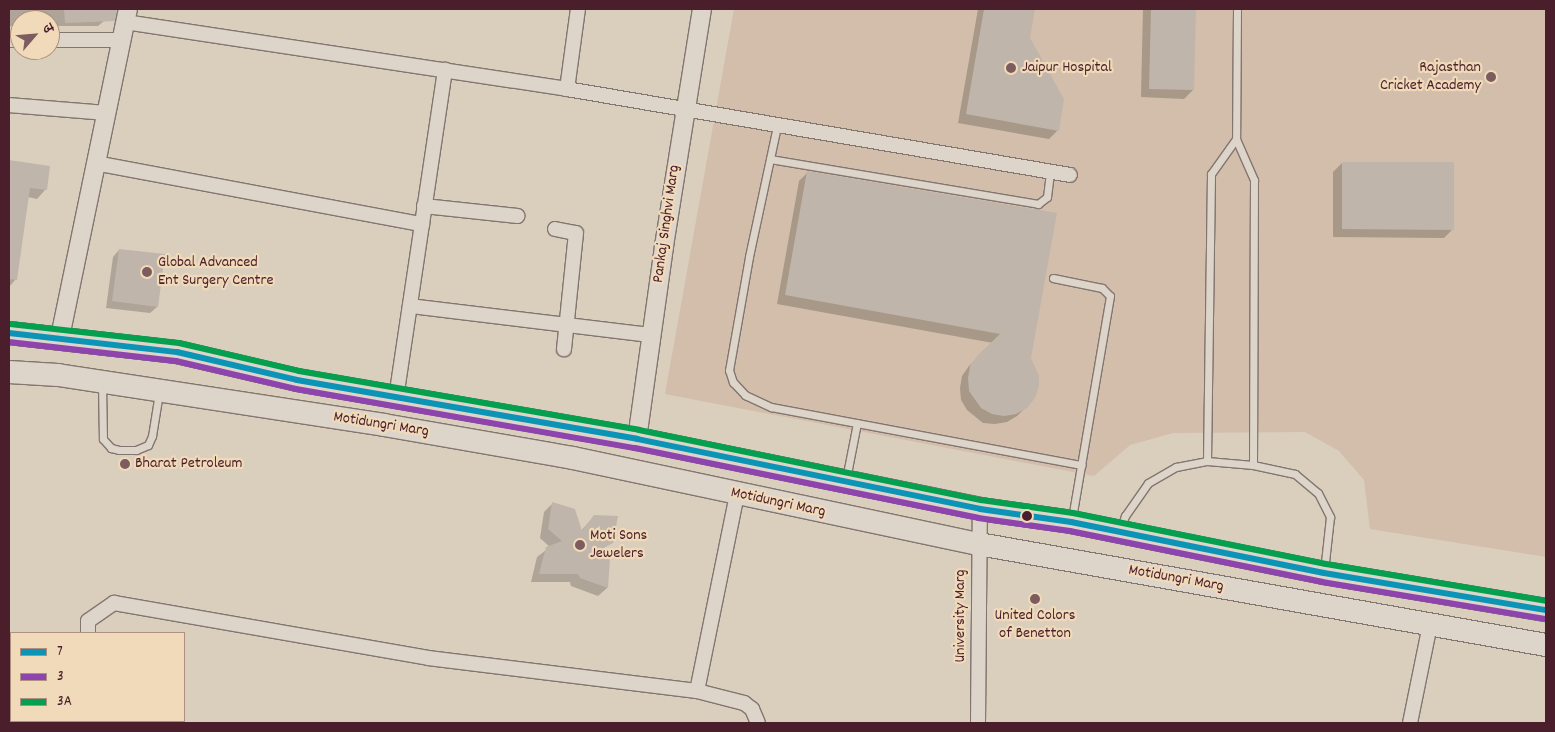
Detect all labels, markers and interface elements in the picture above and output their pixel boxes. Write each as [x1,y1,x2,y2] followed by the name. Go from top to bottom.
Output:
[10,10,60,60] north arrow
[37,21,58,37] text: उ
[1022,58,1112,78] place label: Jaipur Hospital
[1380,58,1481,96] place label: Rajasthan Cricket Academy
[1004,61,1018,75] marker: Jaipur Hospital
[1485,71,1497,83] marker: Rajasthan Cricket Academy
[649,164,685,284] street label: Pankaj Singhvi Marg
[158,253,273,291] place label: Global Advanced Ent Surgery Centre
[140,265,154,279] marker: Global Advanced Ent Surgery Centre
[332,408,430,442] street label: Motidungri Marg
[135,454,242,474] place label: Bharat Petroleum
[119,458,131,470] marker: Bharat Petroleum
[729,484,827,522] street label: Motidungri Marg
[1022,511,1032,521] unlabelled marker
[590,526,647,564] place label: Moti Sons Jewelers
[574,539,586,551] marker: Moti Sons Jewelers
[1127,561,1225,597] street label: Motidungri Marg
[951,569,971,663] street label: University Marg
[1029,593,1041,605] marker: United Colors of Benetton
[995,606,1075,644] place label: United Colors of Benetton
[10,632,185,722] legend
[57,641,63,663] text: 7
[57,666,64,688] text: 3
[57,691,72,713] text: 3A

